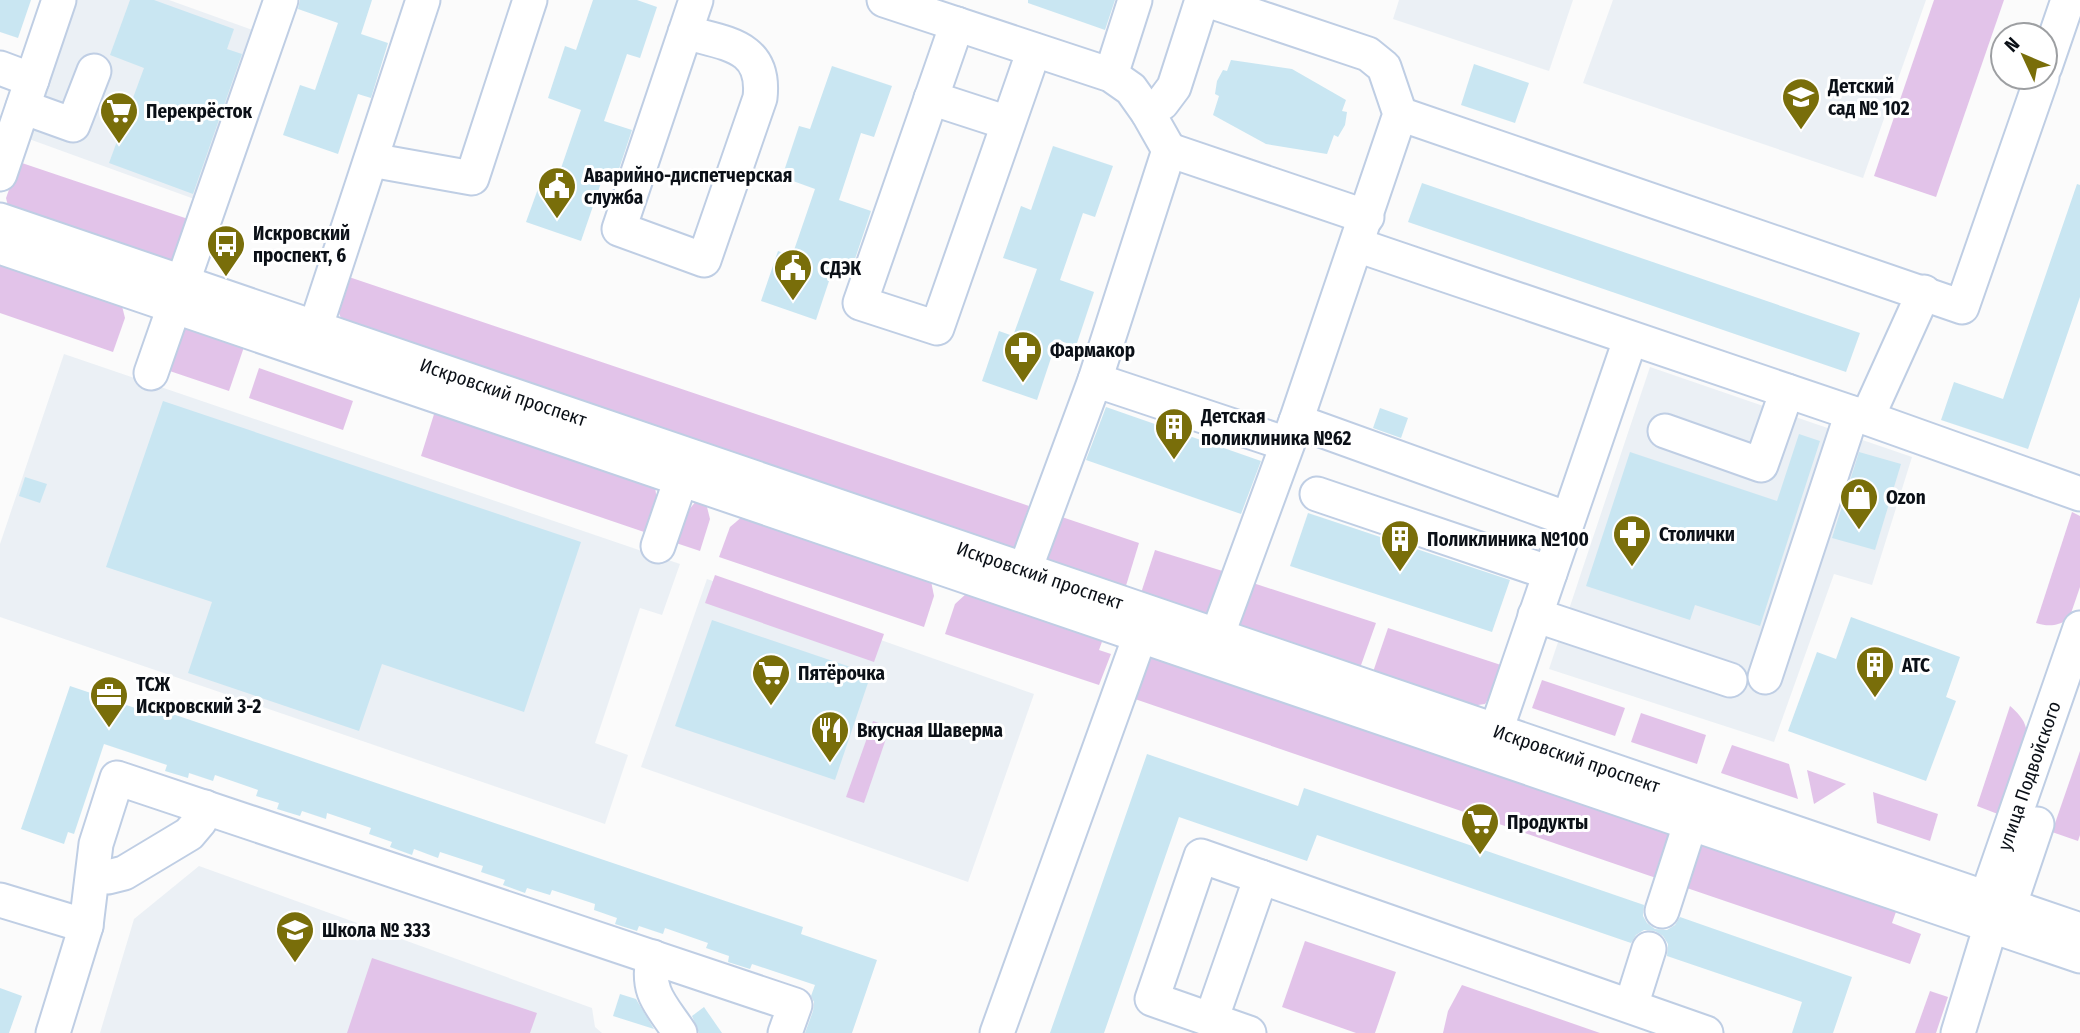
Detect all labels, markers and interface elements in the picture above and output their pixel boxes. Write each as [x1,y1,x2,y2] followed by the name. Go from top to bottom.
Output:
[1989,21,2059,91] north arrow
[2000,32,2024,57] text: N
[1827,75,1910,120] place label: Детский сад № 102
[1780,76,1822,131] school or university icon: Детский сад № 102
[98,90,140,145] supermarket icon: Перекрёсток
[146,100,253,123] place label: Перекрёсток
[583,164,792,209] place label: Аварийно-диспетчерская служба
[536,165,578,220] public building icon: Аварийно-диспетчерская служба
[253,222,350,267] place label: Искровский проспект, 6
[205,223,247,278] bus stop icon: Искровский проспект, 6
[772,247,814,302] public building icon: СДЭК
[820,257,861,280] place label: СДЭК
[1002,329,1044,384] pharmacy icon: Фармакор
[1050,339,1135,362] place label: Фармакор
[417,353,590,432] street label: Искровский проспект
[1200,405,1352,450] place label: Детская поликлиника №62
[1153,406,1195,461] building icon: Детская поликлиника №62
[1838,476,1880,531] shop icon: Ozon
[1886,486,1926,509] place label: Ozon
[1611,513,1653,568] pharmacy icon: Столички
[1379,518,1421,573] building icon: Поликлиника №100
[1659,523,1735,546] place label: Столички
[1427,528,1589,551] place label: Поликлиника №100
[954,536,1127,615] street label: Искровский проспект
[1854,644,1896,699] building icon: АТС
[750,652,792,707] supermarket icon: Пятёрочка
[1901,654,1930,677] place label: АТС
[798,662,885,685] place label: Пятёрочка
[136,673,261,718] place label: ТСЖ Искровский 3-2
[88,674,130,729] office icon: ТСЖ Искровский 3-2
[1993,698,2066,853] street label: улица Подвойского
[809,709,851,764] restaurant icon: Вкусная Шаверма
[857,719,1003,742] place label: Вкусная Шаверма
[1490,720,1663,798] street label: Искровский проспект
[1459,801,1501,856] supermarket icon: Продукты
[1507,811,1588,834] place label: Продукты
[274,909,316,964] school or university icon: Школа № 333
[322,919,430,942] place label: Школа № 333

